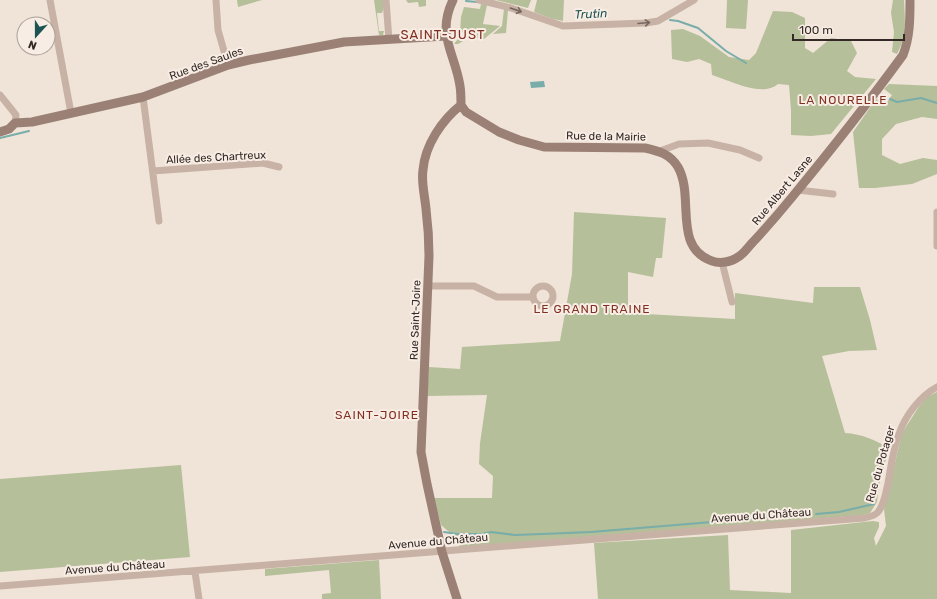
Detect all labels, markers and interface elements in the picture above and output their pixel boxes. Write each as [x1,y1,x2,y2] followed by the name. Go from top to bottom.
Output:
[510,6,522,14] one-way arrow
[574,6,608,22] water label: Trutin
[16,16,56,56] north arrow
[793,16,904,42] scale bar
[637,20,650,27] one-way arrow
[799,23,833,37] text: 100 m
[401,27,485,42] district label: SAINT-JUST
[26,37,39,52] text: N
[167,44,245,83] street label: Rue des Saules
[798,93,888,107] district label: LA NOURELLE
[566,129,646,144] street label: Rue de la Mairie
[166,148,266,167] street label: Allée des Chartreux
[749,153,815,228] street label: Rue Albert Lasne
[408,280,423,360] street label: Rue Saint-Joire
[533,302,651,316] district label: LE GRAND TRAINE
[335,408,419,422] district label: SAINT-JOIRE
[863,424,898,504] street label: Rue du Potager
[711,506,812,525] street label: Avenue du Château
[388,531,489,552] street label: Avenue du Château
[65,558,166,577] street label: Avenue du Château

